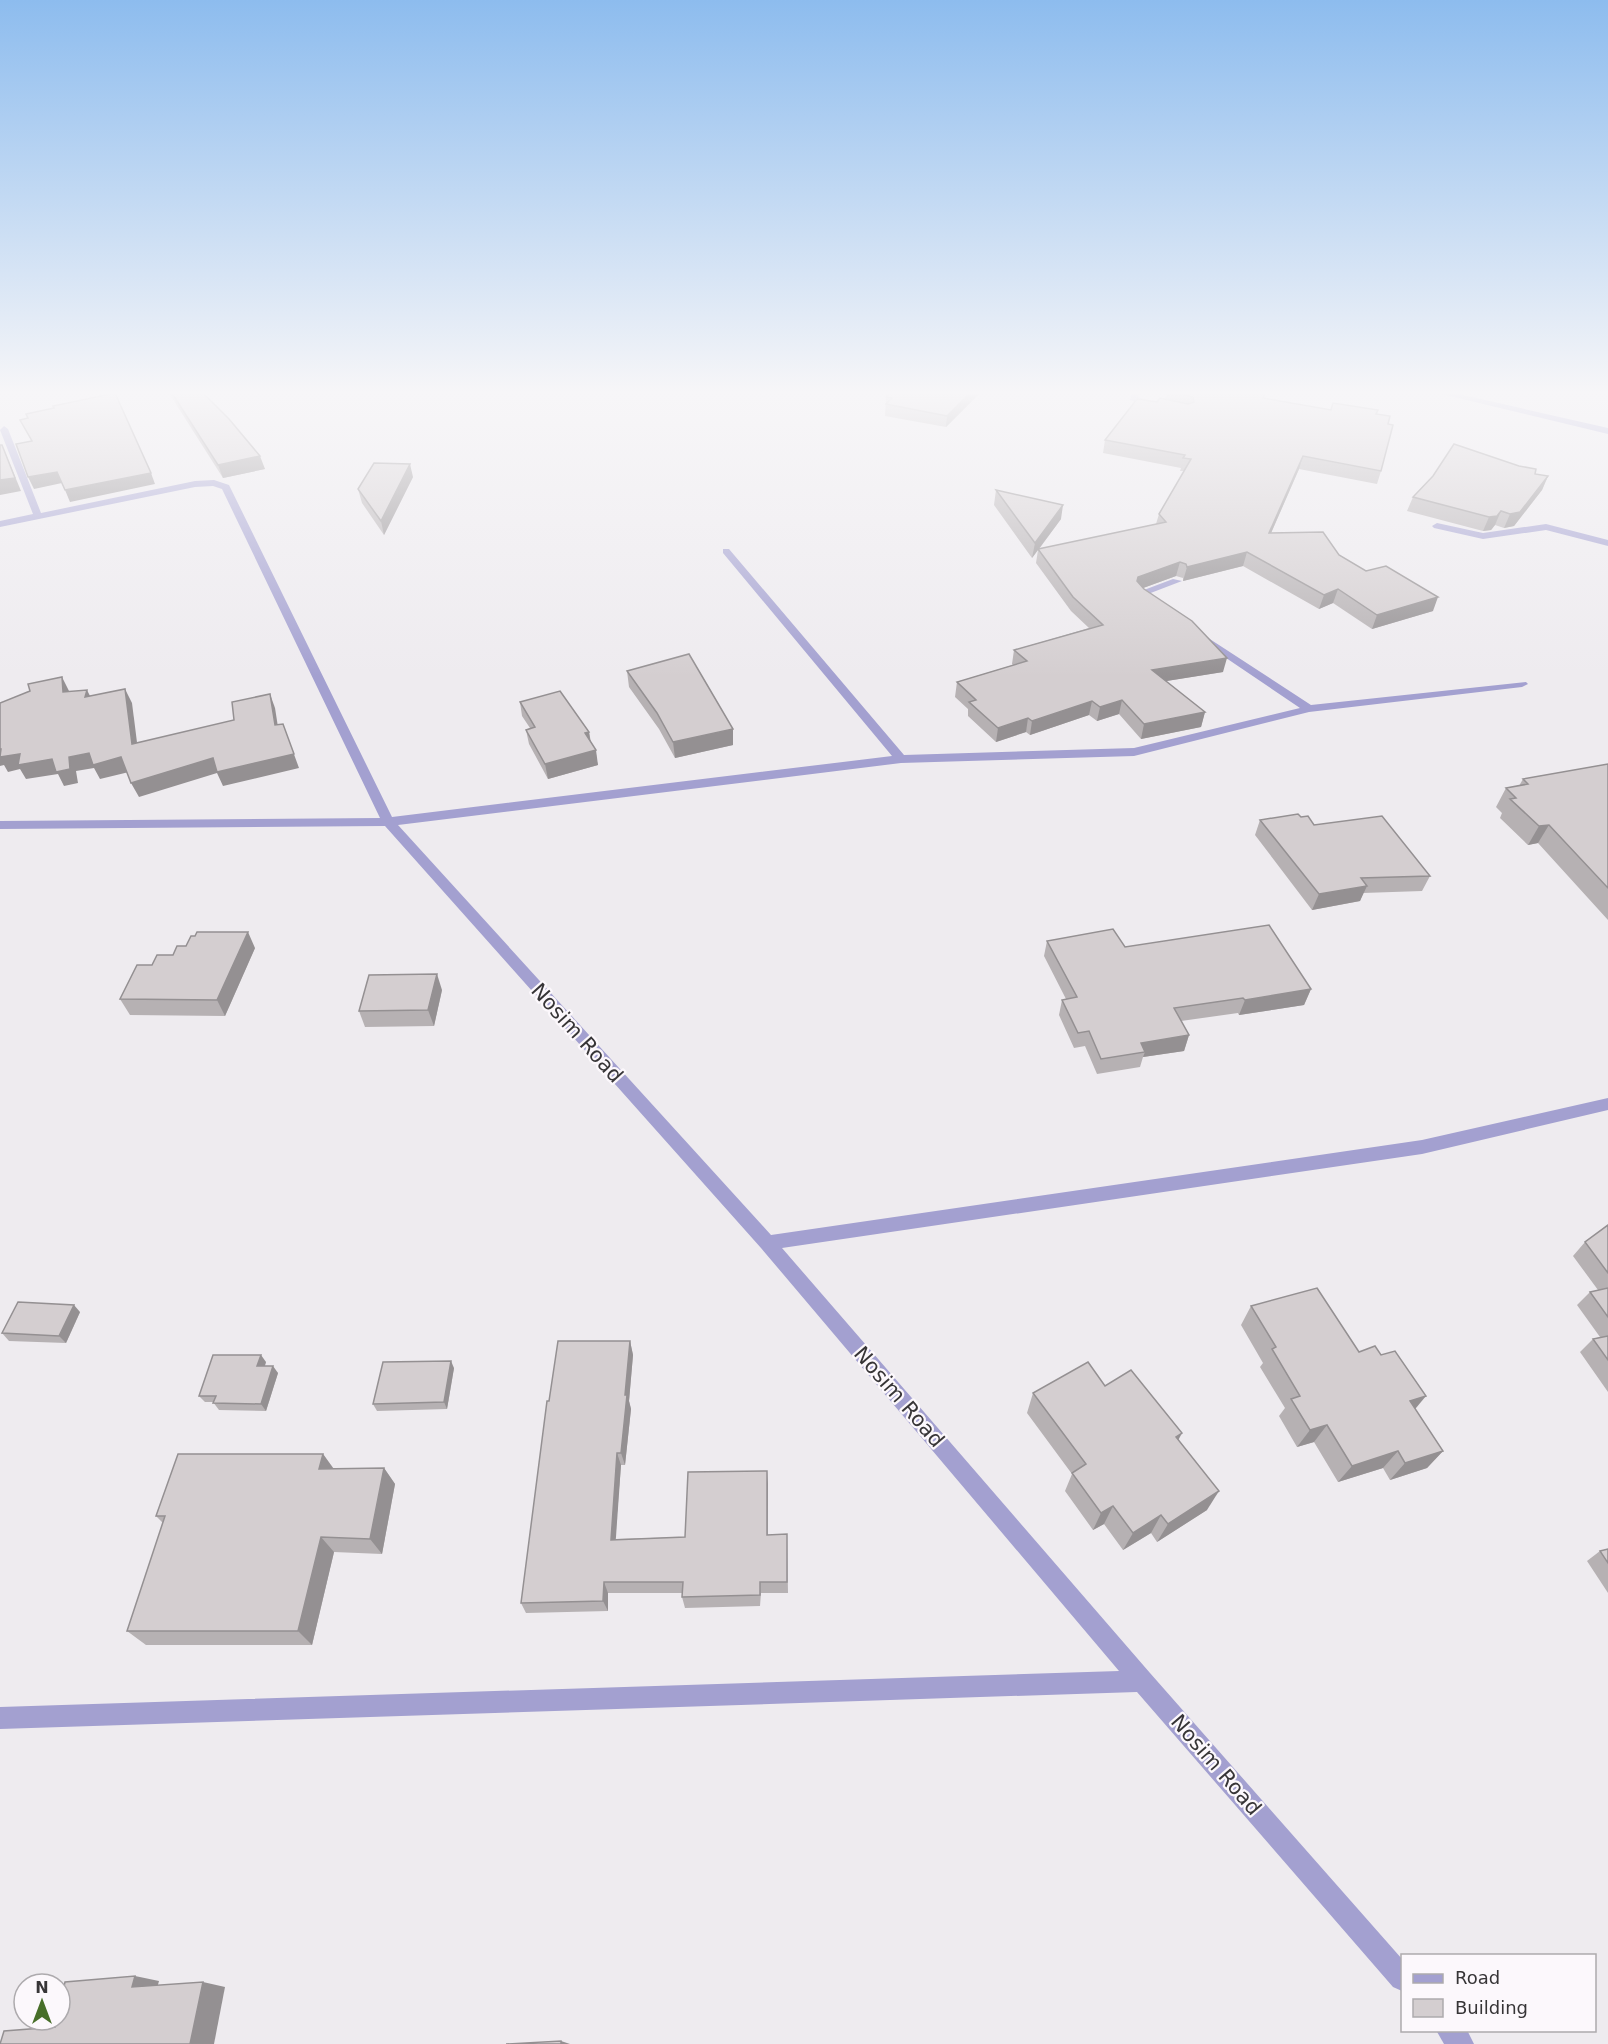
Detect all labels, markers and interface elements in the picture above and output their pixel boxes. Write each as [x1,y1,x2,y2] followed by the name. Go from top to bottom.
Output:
[526,978,628,1088] street label: Nosim Road
[849,1342,949,1452] street label: Nosim Road
[1166,1710,1266,1820] street label: Nosim Road
[1401,1954,1596,2032] legend
[1455,1967,1500,1988] text: Road
[12,1972,72,2032] north arrow
[35,1978,49,1997] text: N
[1455,1997,1528,2018] text: Building

